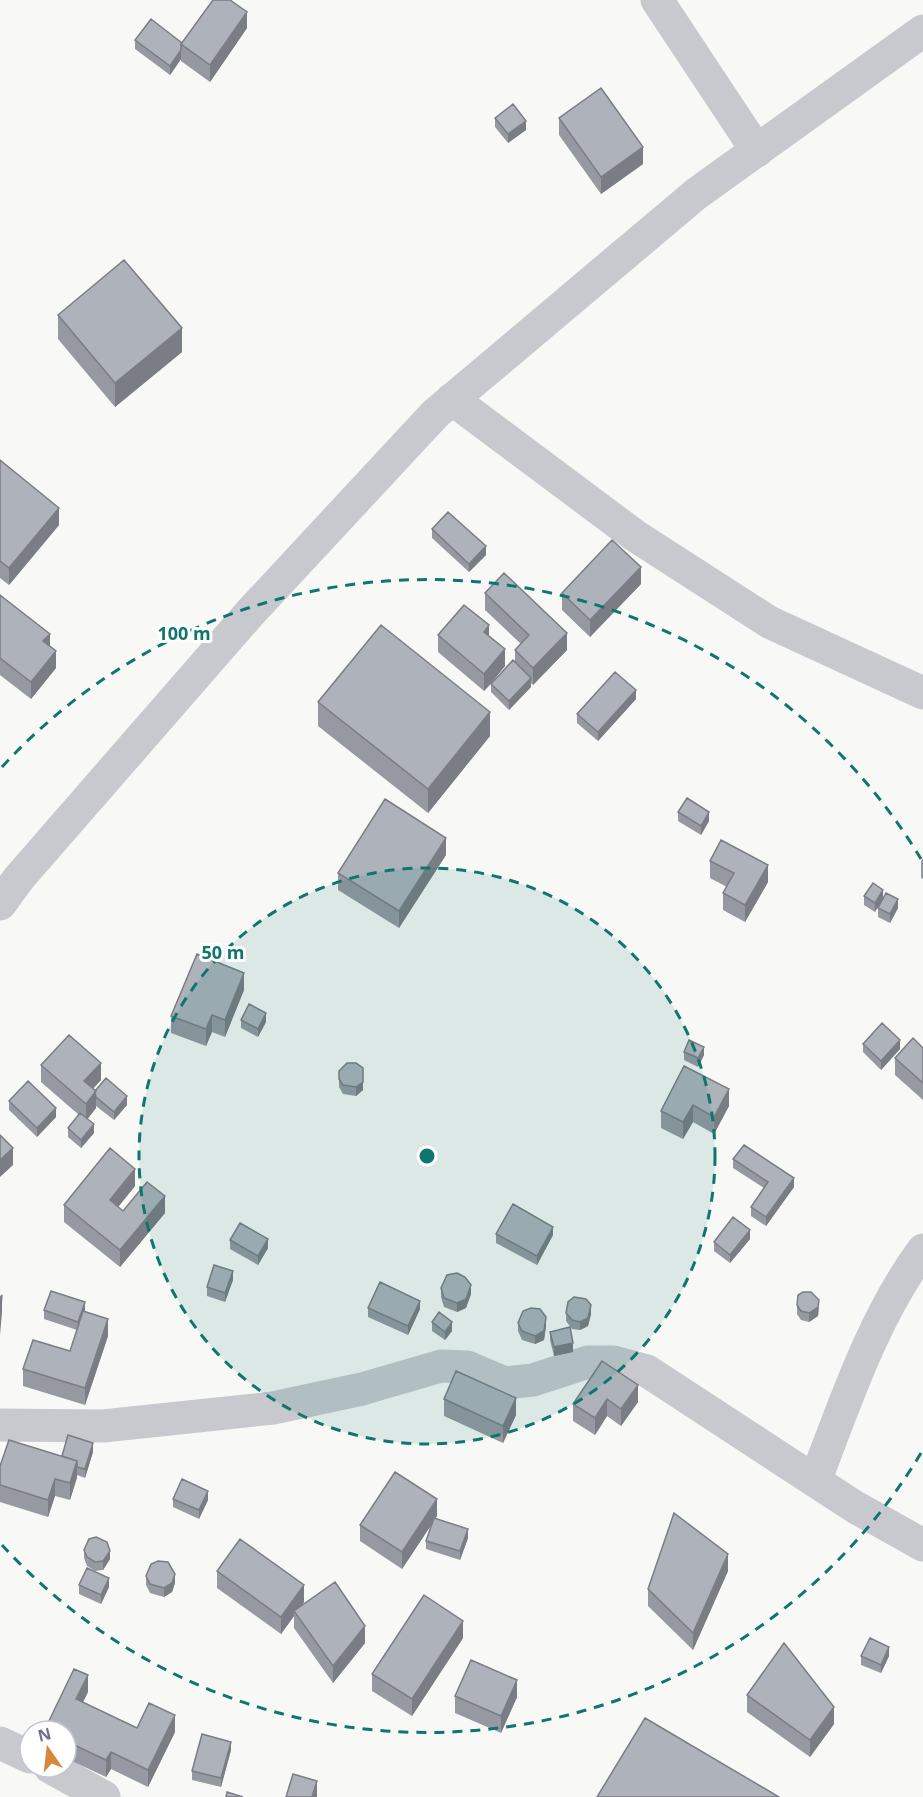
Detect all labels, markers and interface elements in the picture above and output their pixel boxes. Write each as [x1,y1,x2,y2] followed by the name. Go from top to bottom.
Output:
[157,621,211,645] text: 100 m
[202,940,244,964] text: 50 m
[417,1146,437,1166] centre of rings
[18,1719,78,1779] north arrow
[35,1722,53,1747] text: N

